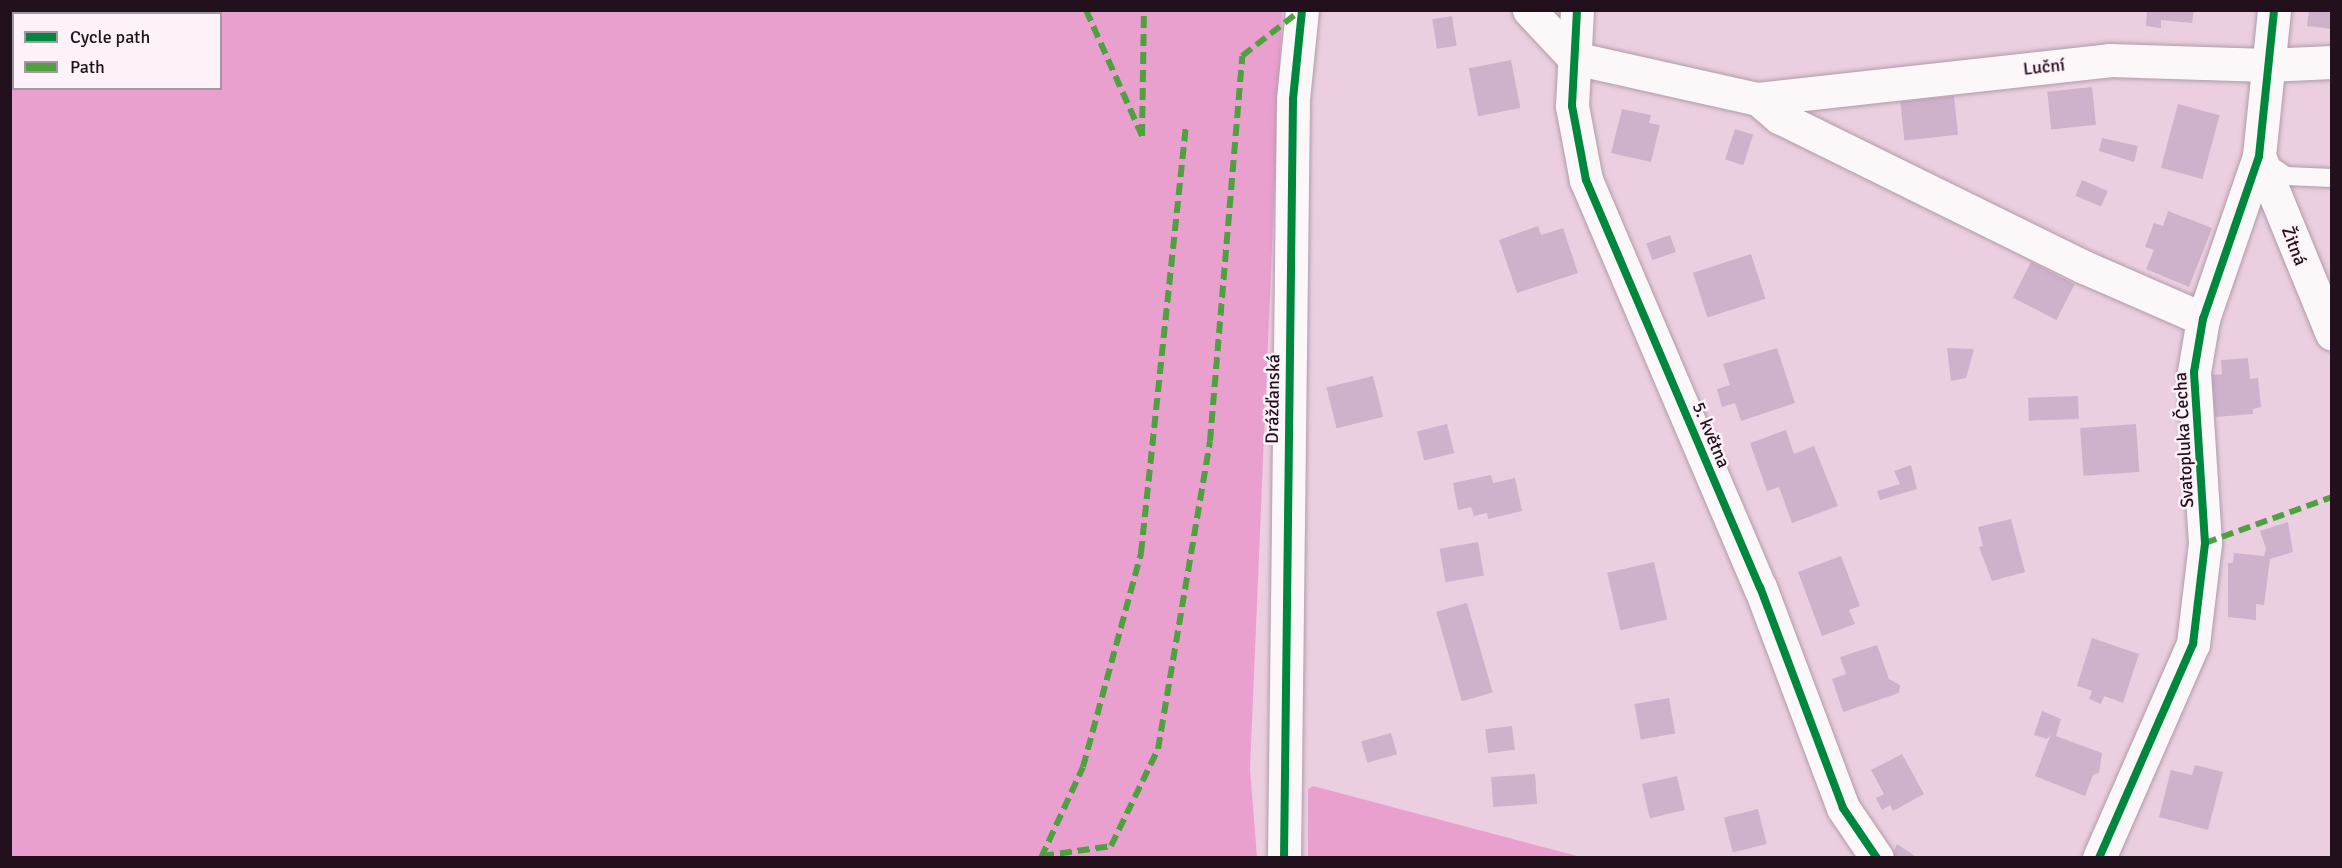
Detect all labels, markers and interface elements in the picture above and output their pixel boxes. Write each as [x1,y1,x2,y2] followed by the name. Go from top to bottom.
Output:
[12,12,222,90] legend
[70,26,150,48] text: Cycle path
[2022,54,2066,80] street label: Luční
[70,56,105,78] text: Path
[2277,223,2311,269] street label: Žitná
[1261,354,1285,444] street label: Drážďanská
[2170,372,2198,508] street label: Svatopluka Čecha
[1687,399,1735,471] street label: 5. května

